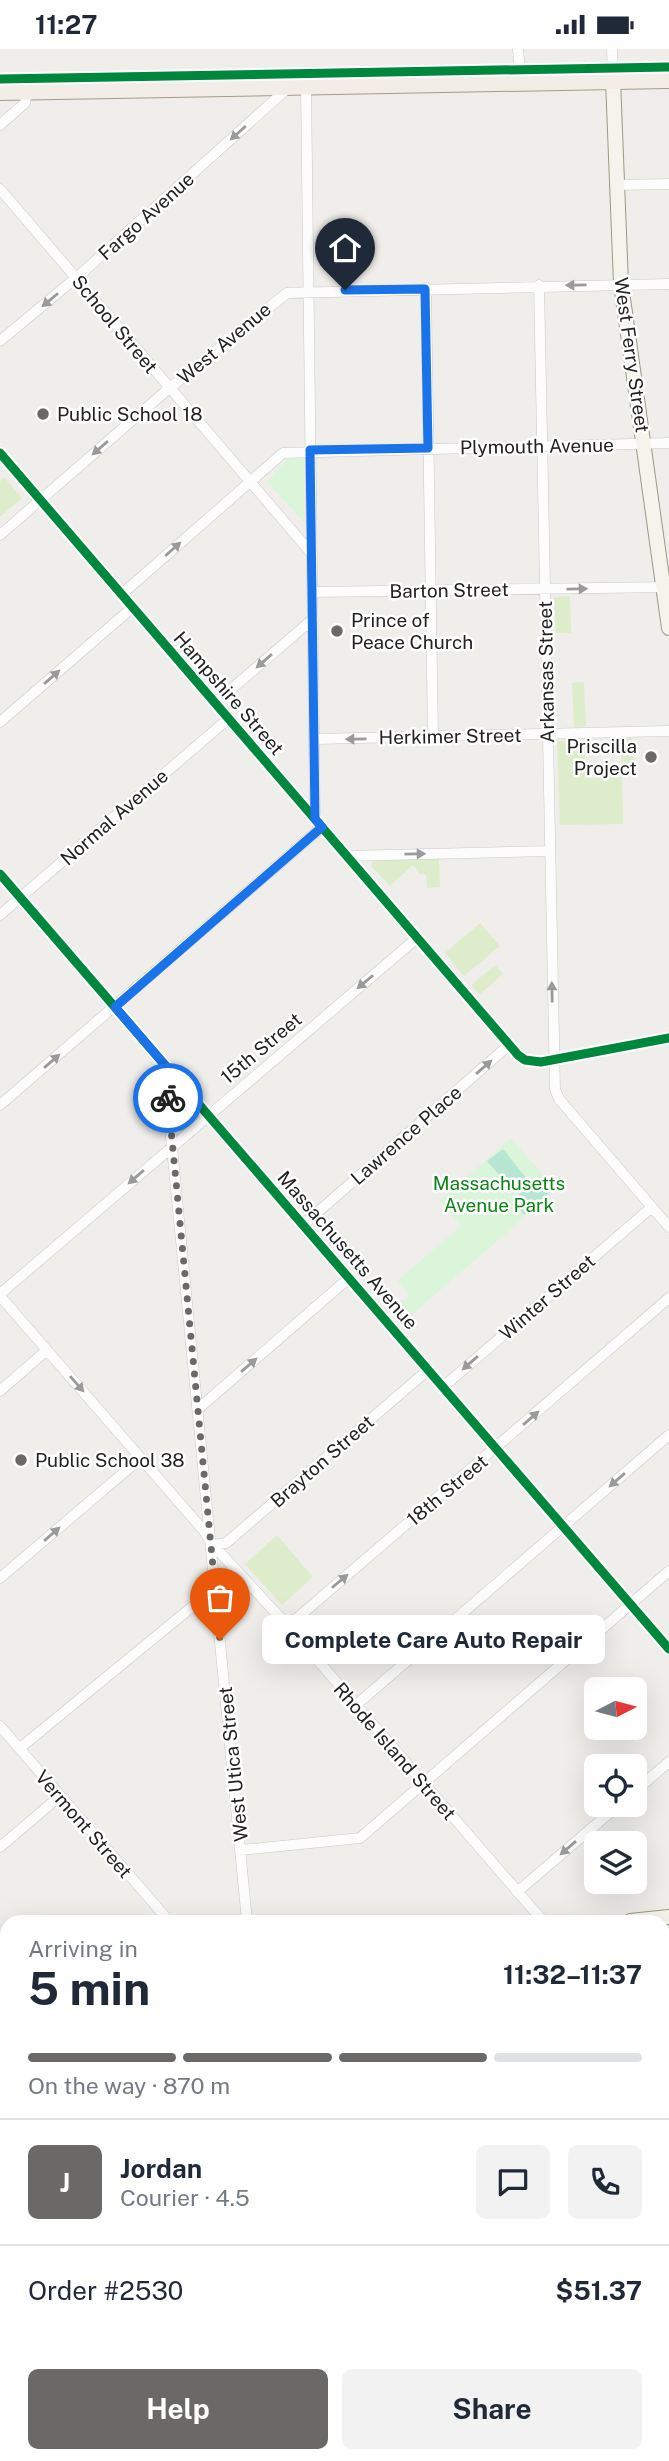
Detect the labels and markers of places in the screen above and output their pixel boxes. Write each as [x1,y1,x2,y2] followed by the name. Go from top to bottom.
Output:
[315,218,375,290] pin
[57,403,202,425] place label: Public School 18
[35,406,51,422] marker: Public School 18
[351,609,473,653] place label: Prince of Peace Church
[329,623,345,639] marker: Prince of Peace Church
[566,735,637,779] place label: Priscilla Project
[643,749,659,765] marker: Priscilla Project
[35,1449,185,1471] place label: Public School 38
[13,1452,29,1468] marker: Public School 38
[190,1568,250,1640] pin
[262,1615,605,1665] callout: Complete Care Auto Repair

